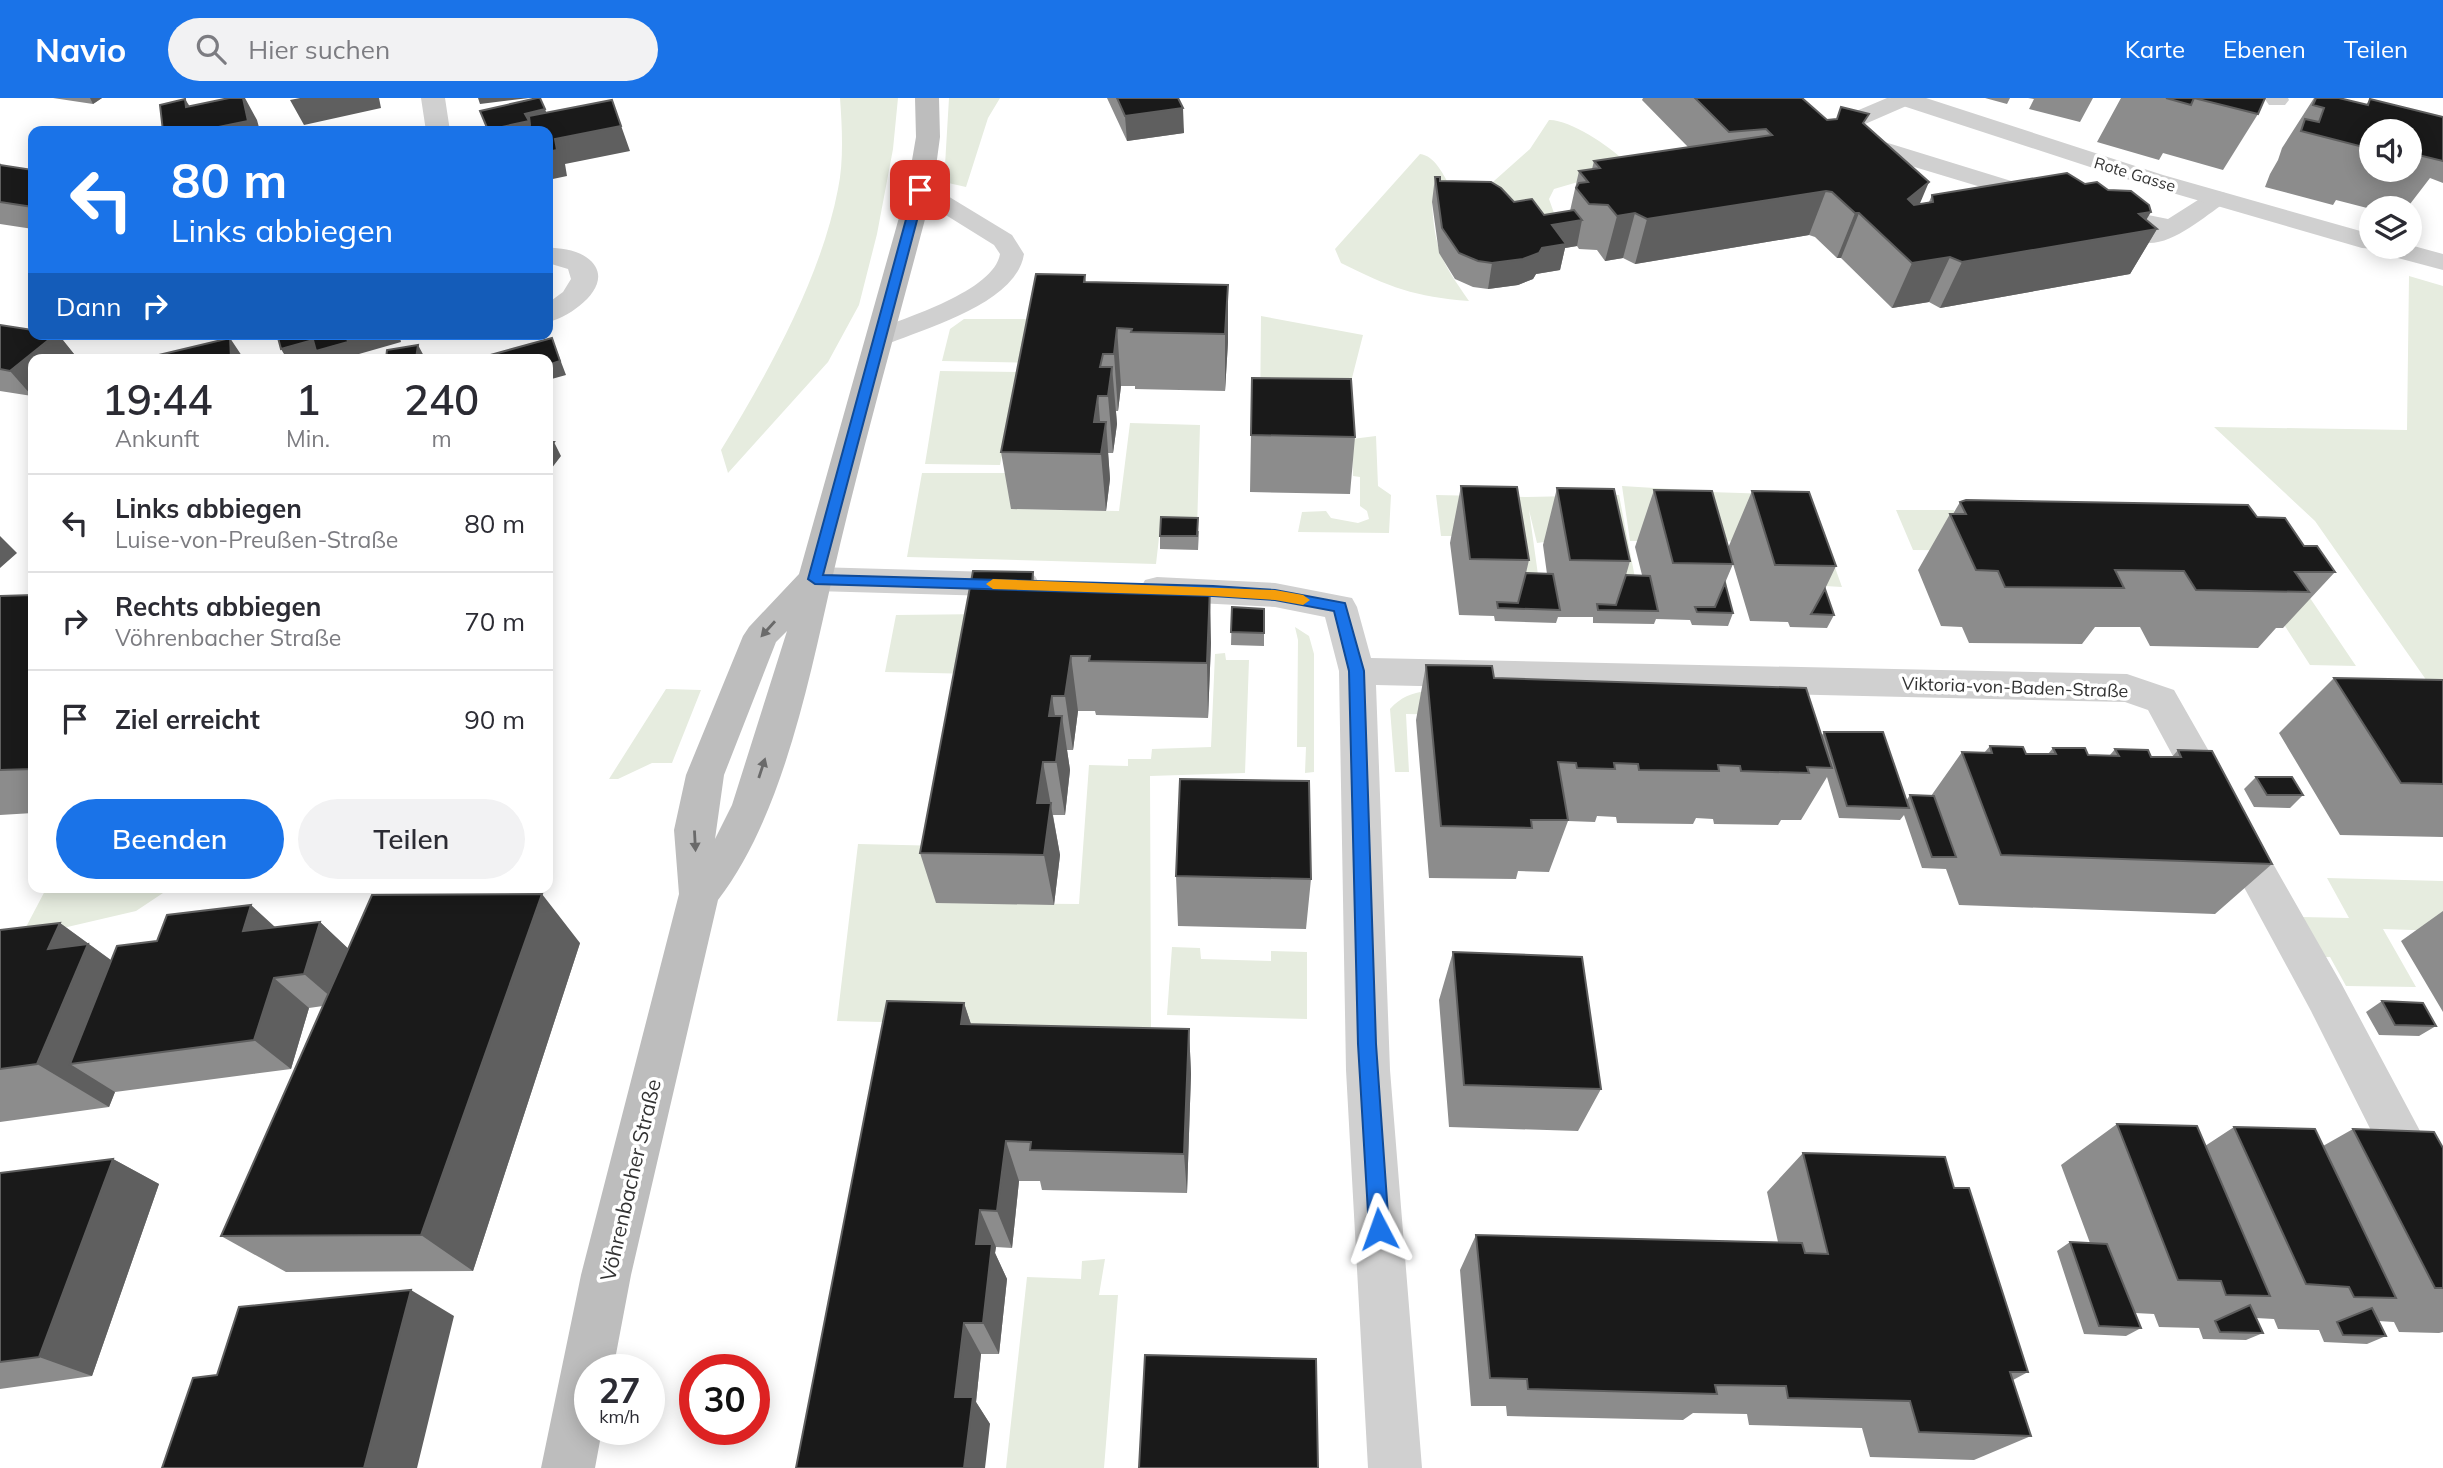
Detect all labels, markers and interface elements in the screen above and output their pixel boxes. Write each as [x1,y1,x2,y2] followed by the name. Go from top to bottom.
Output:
[168,18,658,81] search box
[35,29,126,70] text: Navio
[192,30,230,68] icon: search
[248,33,390,66] text: Hier suchen
[2125,34,2185,64] text: Karte
[2223,34,2306,64] text: Ebenen
[2344,34,2408,64] text: Teilen
[2359,119,2422,259] map controls
[2359,119,2422,182] button: sound
[171,149,287,210] text: 80 m
[2092,152,2178,196] street label: Rote Gasse
[56,154,147,245] icon: left
[890,160,950,220] pin
[901,171,939,209] icon: arrive
[2359,196,2422,259] button: layers
[171,210,393,250] text: Links abbiegen
[136,287,174,325] icon: right
[56,290,122,323] text: Dann
[102,373,212,426] text: 19:44
[295,373,321,426] text: 1
[404,373,479,426] text: 240
[115,424,199,453] text: Ankunft
[286,424,330,453] text: Min.
[431,424,452,453] text: m
[115,492,302,525] text: Links abbiegen
[56,504,94,542] icon: left
[464,507,525,540] text: 80 m
[115,525,398,554] text: Luise-von-Preußen-Straße
[115,590,321,623] text: Rechts abbiegen
[56,602,94,640] icon: right
[464,605,525,638] text: 70 m
[760,620,776,638] one-way arrow
[115,623,341,652] text: Vöhrenbacher Straße
[1901,672,2129,702] street label: Viktoria-von-Baden-Straße
[56,700,94,738] icon: arrive
[115,703,260,736] text: Ziel erreicht
[464,703,525,736] text: 90 m
[757,757,767,778] one-way arrow
[56,799,284,879] button: Beenden
[298,799,525,879] button: Teilen
[690,831,701,853] one-way arrow
[594,1076,666,1284] street label: Vöhrenbacher Straße
[1342,1192,1416,1266] position arrow
[679,1354,770,1445] speed limit sign: 30
[598,1368,641,1412] text: 27
[599,1405,640,1428] text: km/h

